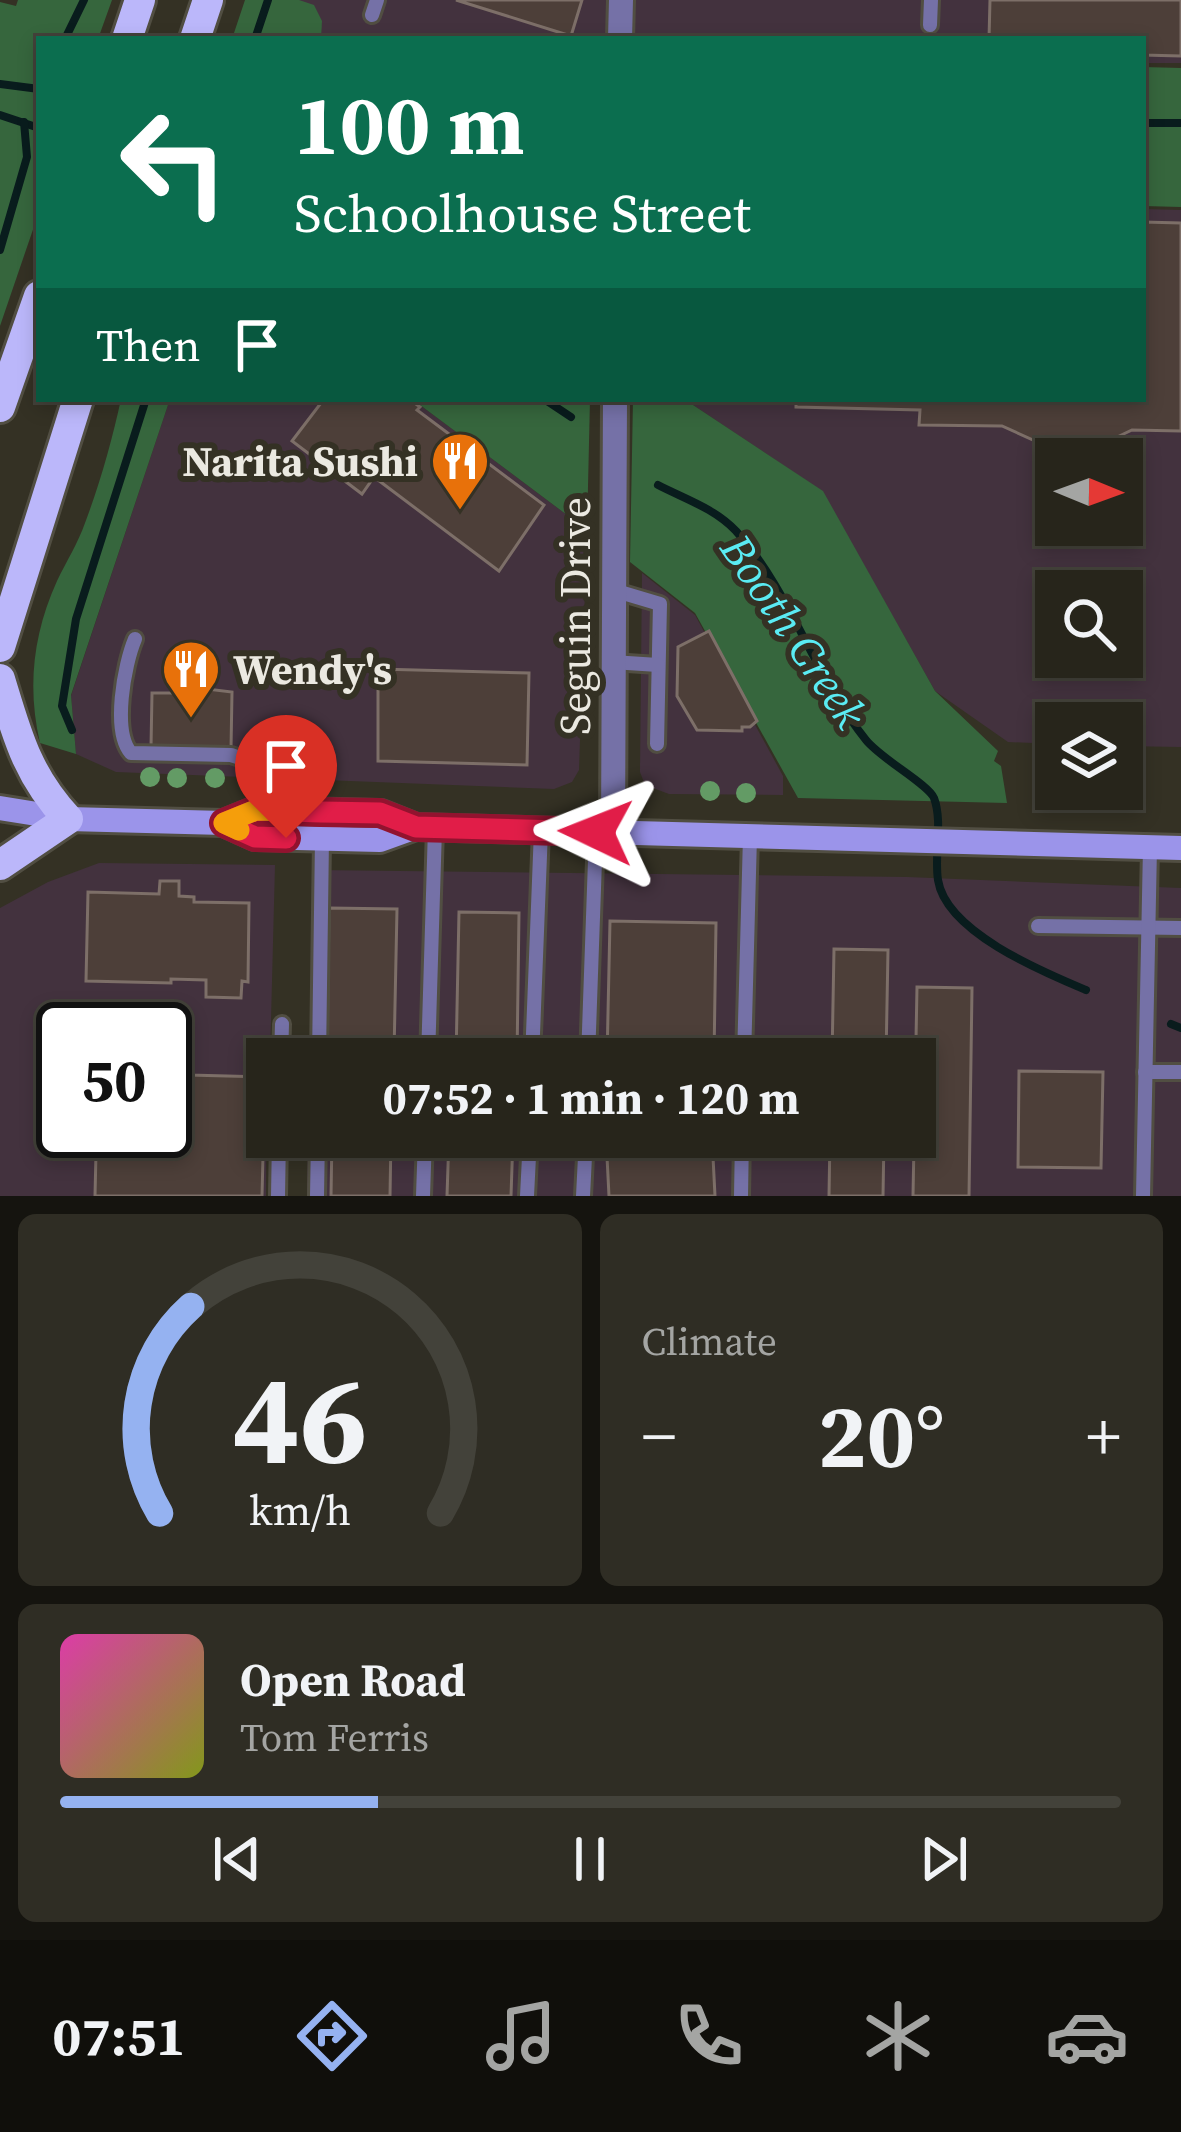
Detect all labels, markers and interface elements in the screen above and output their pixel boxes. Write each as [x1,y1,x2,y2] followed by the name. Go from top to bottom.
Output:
[294,67,525,182] text: 100 m
[96,84,252,240] icon: left
[294,176,751,250] text: Schoolhouse Street
[224,312,290,378] icon: arrive
[96,314,200,376] text: Then
[429,430,491,512] restaurant icon: Narita Sushi
[182,432,418,490] place label: Narita Sushi
[1035,438,1143,546] north arrow
[1035,438,1143,810] map controls
[546,497,604,735] street label: Seguin Drive
[706,521,882,741] water label: Booth Creek
[1035,570,1143,678] button: search
[160,638,222,720] restaurant icon: Wendy's
[233,640,392,698] place label: Wendy's
[1035,702,1143,810] button: layers
[235,715,337,838] pin
[253,733,319,799] icon: arrive
[533,769,659,895] position arrow
[36,1002,192,1158] speed limit sign: 50
[383,1067,799,1129] text: 07:52 · 1 min · 120 m
[642,1315,777,1368] text: Climate
[232,1333,367,1504] text: 46
[818,1374,945,1497] text: 20°
[642,1391,676,1481] text: −
[1086,1391,1121,1481] text: +
[249,1481,351,1539] text: km/h
[240,1649,466,1711] text: Open Road
[240,1711,429,1764] text: Tom Ferris
[204,1826,270,1892] icon: previous
[557,1826,623,1892] icon: pause
[911,1826,977,1892] icon: next
[290,1994,374,2078] icon: directions
[479,1994,563,2078] icon: music
[667,1994,751,2078] icon: phone
[856,1994,940,2078] icon: climate
[1045,1994,1129,2078] icon: car
[52,1999,186,2073] text: 07:51

